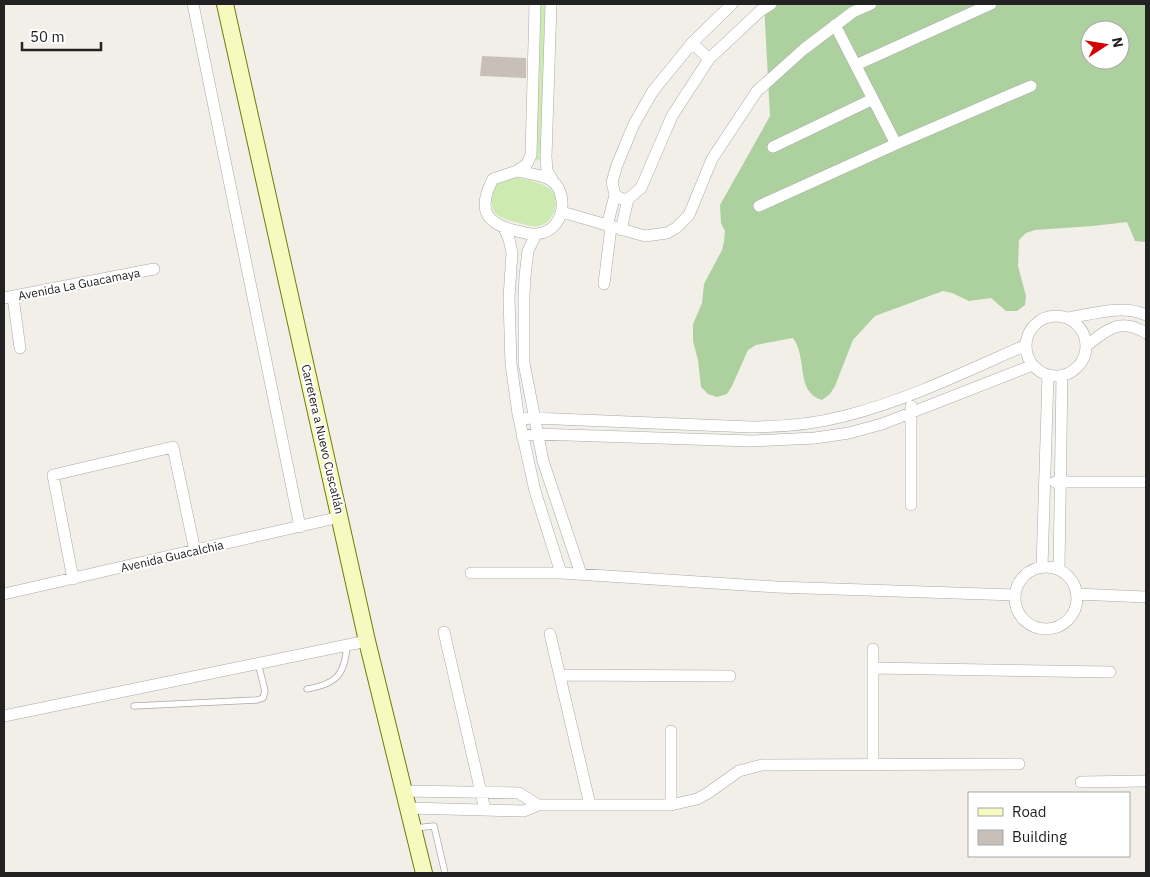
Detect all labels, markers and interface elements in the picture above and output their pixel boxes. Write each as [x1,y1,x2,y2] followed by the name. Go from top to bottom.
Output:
[22,20,101,52] scale bar
[1080,20,1130,70] north arrow
[30,27,65,46] text: 50 m
[1108,35,1128,49] text: N
[17,265,142,303] street label: Avenida La Guacamaya
[298,363,348,515] street label: Carretera a Nuevo Cuscatlán
[119,537,226,575] street label: Avenida Guacalchia
[968,792,1130,857] legend
[1012,802,1047,821] text: Road
[1012,827,1067,846] text: Building

